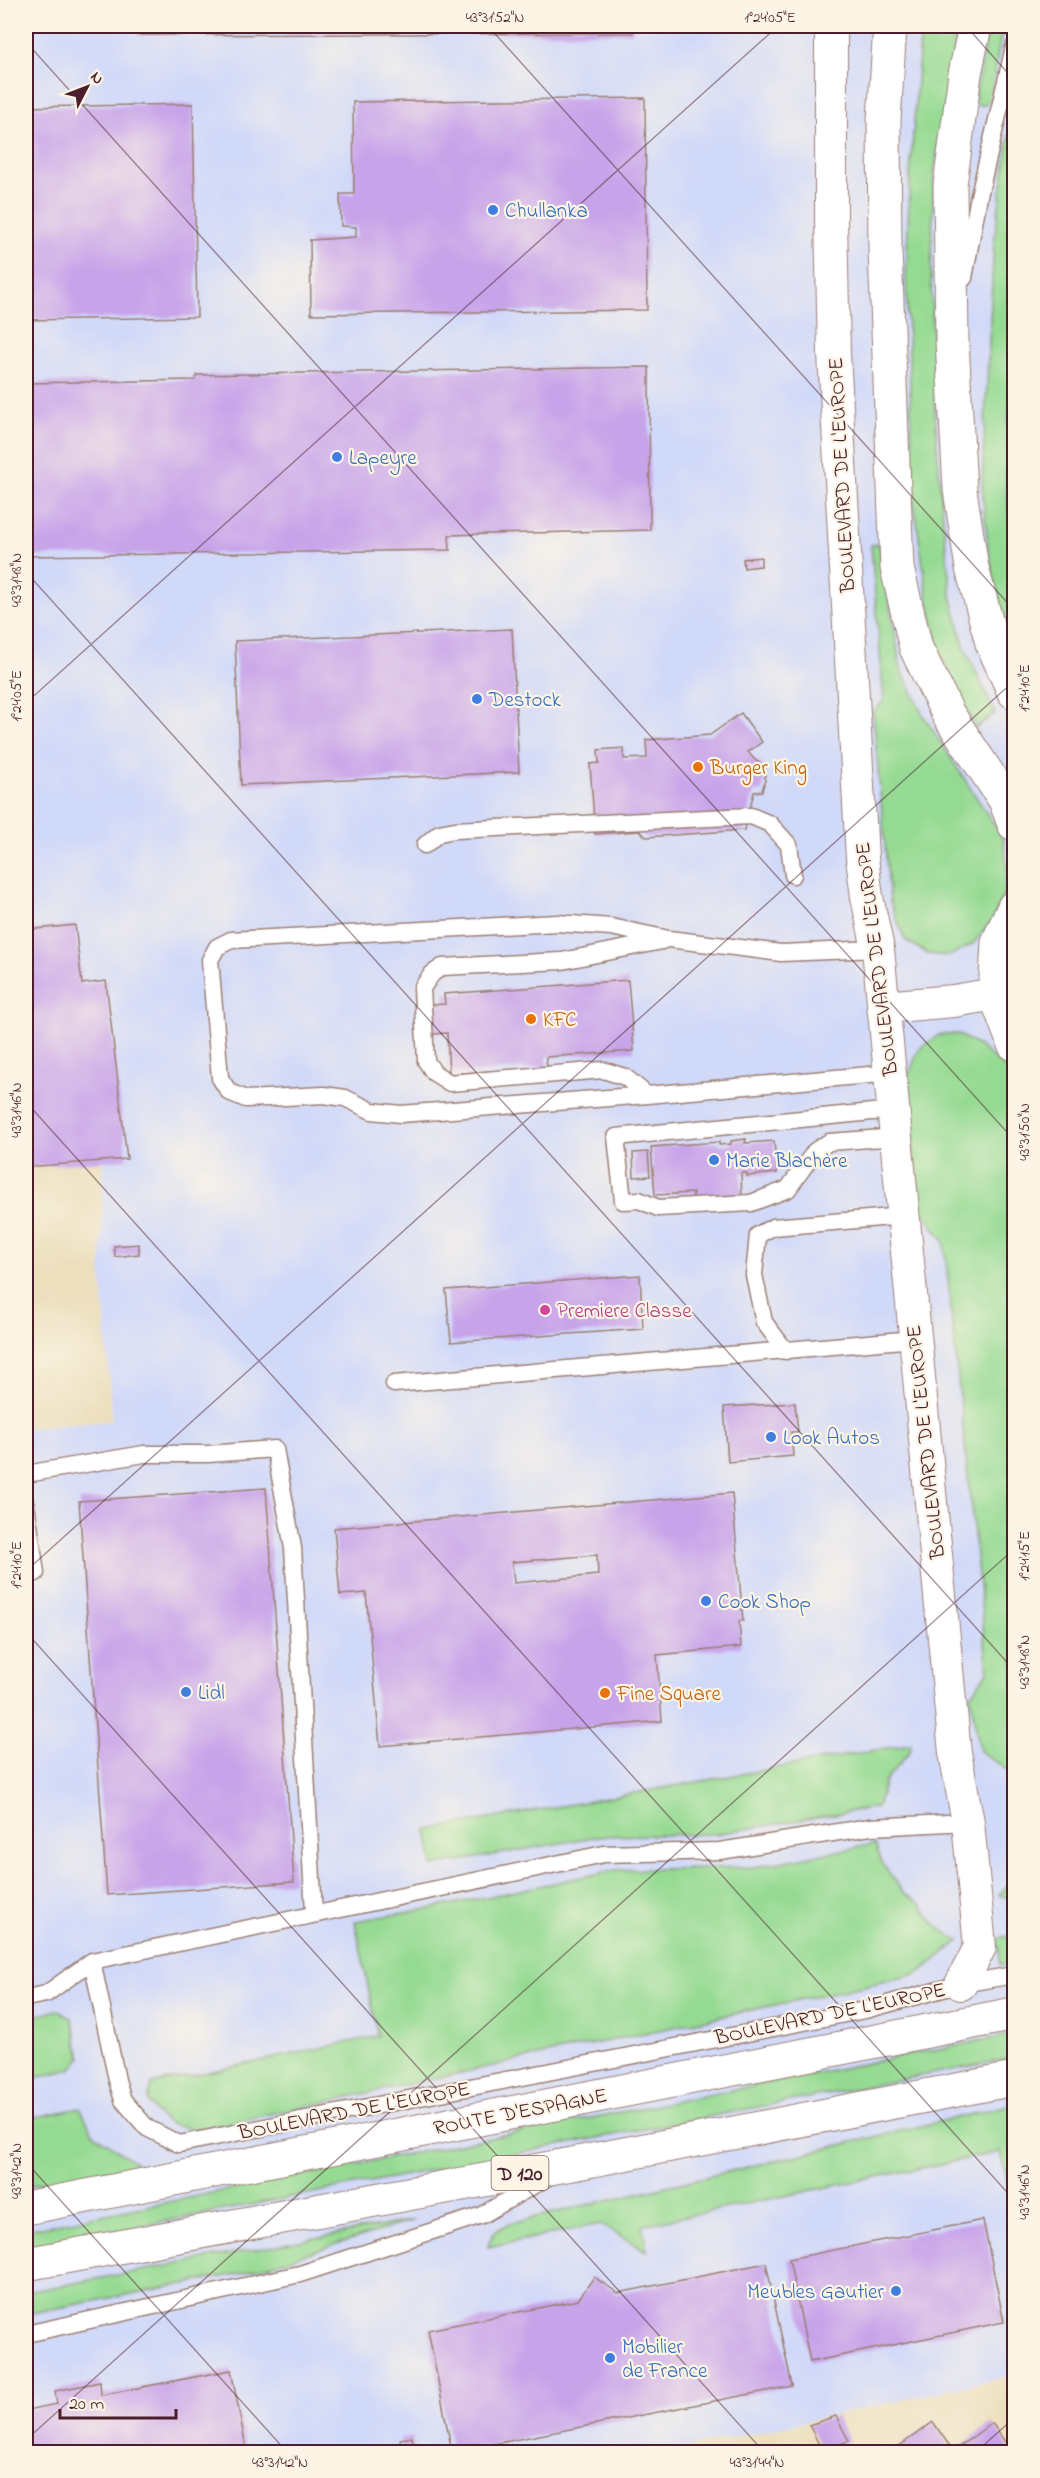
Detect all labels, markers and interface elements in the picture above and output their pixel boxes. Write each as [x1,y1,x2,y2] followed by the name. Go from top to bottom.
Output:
[466,7,524,29] text: 43°31'52"N
[744,7,796,29] text: 1°24'05"E
[57,57,117,117] north arrow
[84,66,109,90] text: N
[505,197,588,227] place label: Chullanka
[486,203,500,217] marker: Chullanka
[822,357,864,594] street label: BOULEVARD DE L'EUROPE
[349,444,417,476] place label: Lapeyre
[330,450,344,464] marker: Lapeyre
[6,553,28,607] text: 43°31'48"N
[1014,664,1036,712] text: 1°24'10"E
[6,670,28,722] text: 1°24'05"E
[488,686,562,716] place label: Destock
[470,692,484,706] marker: Destock
[709,754,807,786] place label: Burger King
[691,760,705,774] marker: Burger King
[849,840,907,1078] street label: BOULEVARD DE L'EUROPE
[543,1006,577,1036] place label: KFC
[524,1012,538,1026] marker: KFC
[6,1082,28,1138] text: 43°31'46"N
[1014,1103,1036,1161] text: 43°31'50"N
[726,1147,848,1177] place label: Marie Blachère
[707,1153,721,1167] marker: Marie Blachère
[557,1297,692,1327] place label: Premiere Classe
[538,1303,552,1317] marker: Premiere Classe
[900,1323,954,1561] street label: BOULEVARD DE L'EUROPE
[783,1424,880,1454] place label: Look Autos
[764,1430,778,1444] marker: Look Autos
[1014,1531,1036,1581] text: 1°24'15"E
[6,1541,28,1589] text: 1°24'10"E
[718,1588,811,1618] place label: Cook Shop
[699,1594,713,1608] marker: Cook Shop
[1014,1635,1036,1689] text: 43°31'48"N
[198,1679,225,1709] place label: Lidl
[616,1680,721,1710] place label: Fine Square
[179,1685,193,1699] marker: Lidl
[598,1686,612,1700] marker: Fine Square
[711,1976,949,2054] street label: BOULEVARD DE L'EUROPE
[235,2075,473,2149] street label: BOULEVARD DE L'EUROPE
[431,2081,610,2145] street label: ROUTE D'ESPAGNE
[6,2143,28,2199] text: 43°31'42"N
[492,2156,548,2190] road number: D 120
[1014,2164,1036,2220] text: 43°31'46"N
[747,2278,884,2308] place label: Meubles Gautier
[889,2284,903,2298] marker: Meubles Gautier
[622,2333,708,2387] place label: Mobilier de France
[603,2351,617,2365] marker: Mobilier de France
[60,2382,176,2420] scale bar
[69,2392,104,2418] text: 20 m
[252,2452,308,2474] text: 43°31'42"N
[730,2452,784,2474] text: 43°31'44"N

